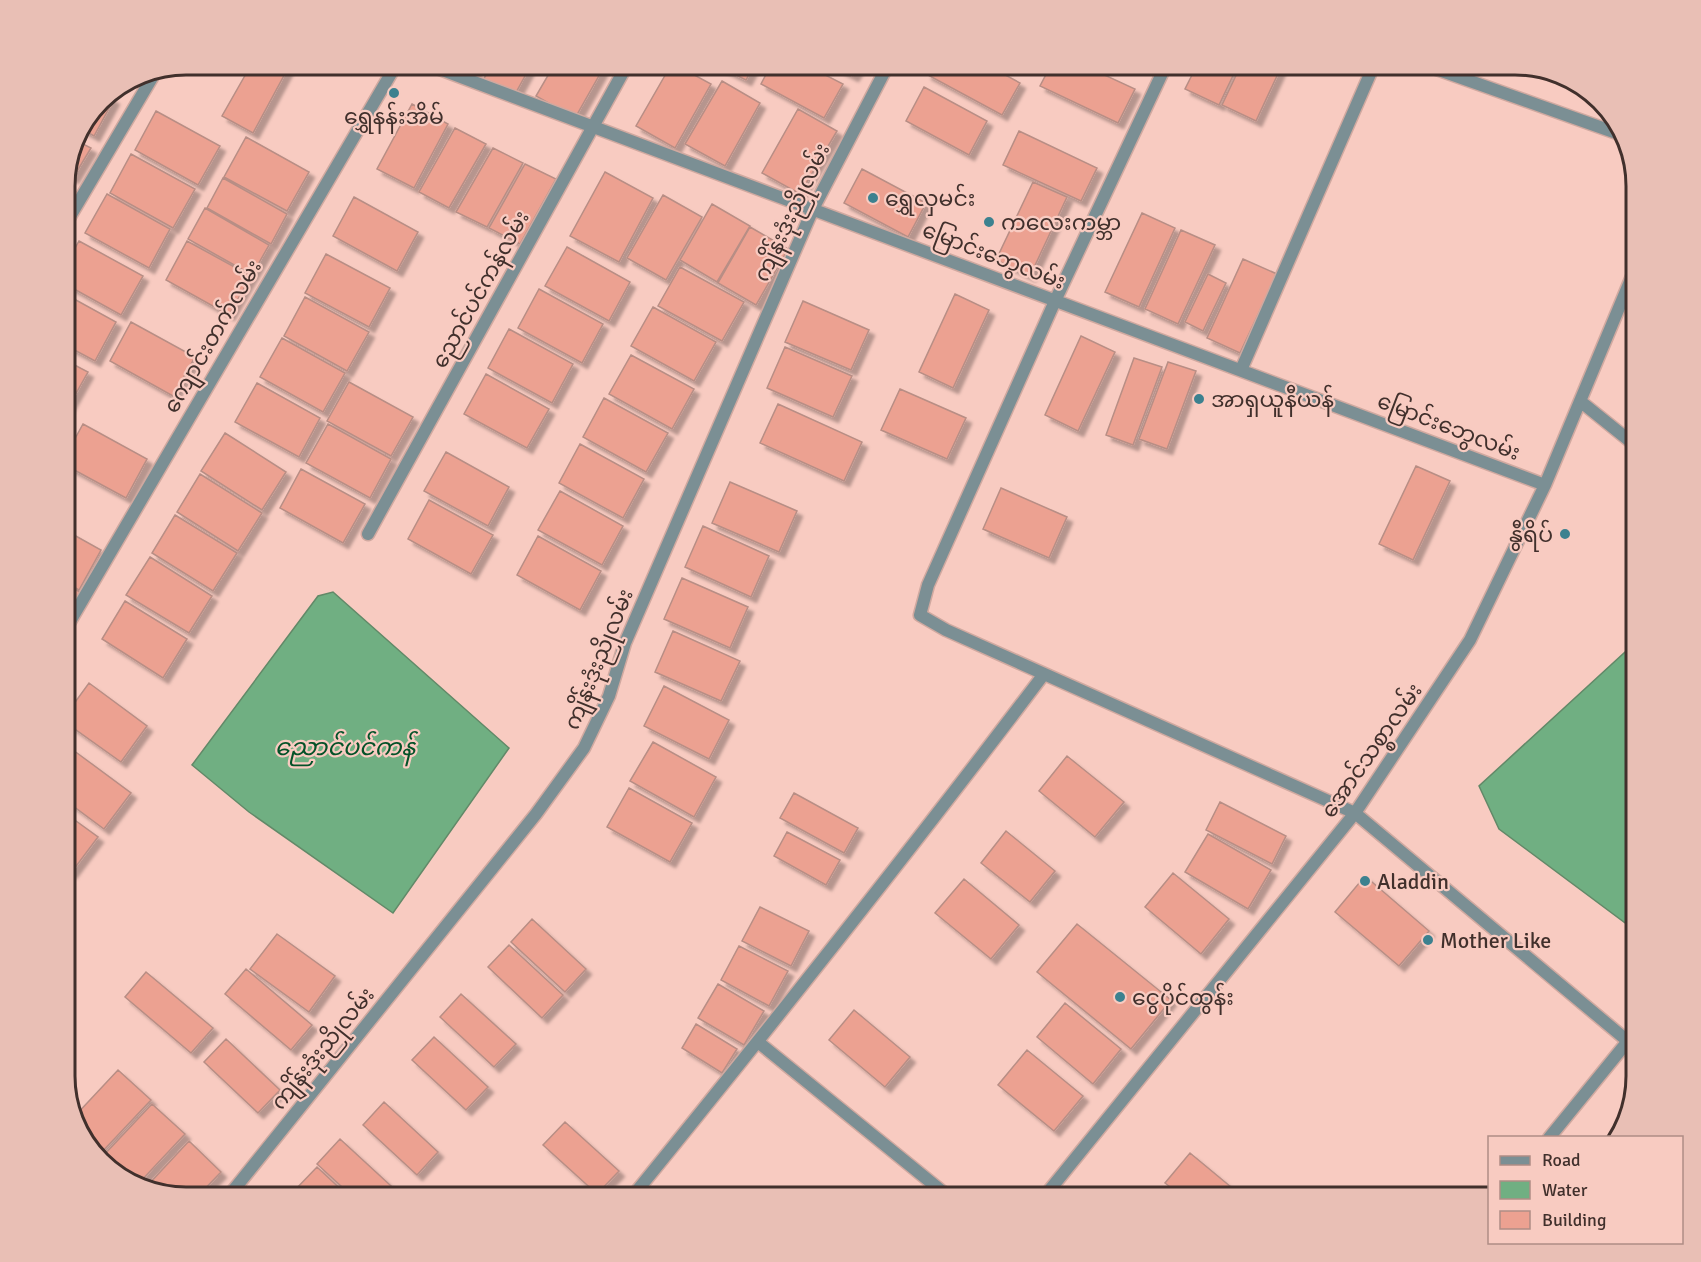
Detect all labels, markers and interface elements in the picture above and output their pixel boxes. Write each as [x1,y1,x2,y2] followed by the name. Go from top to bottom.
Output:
[387,86,401,100] marker: ရွှေနန်းအိမ်
[344,101,444,134] place label: ရွှေနန်းအိမ်
[746,138,840,288] street label: ကျိန်းဒုံးညိုလမ်း
[885,183,975,216] place label: ရွှေလှမင်း
[866,191,880,205] marker: ရွှေလှမင်း
[424,205,538,375] street label: ညောင်ပင်ကန်လမ်း
[1001,209,1121,240] place label: ကလေးကမ္ဘာ
[917,214,1070,299] street label: မြောင်းဘွေလမ်း
[982,215,996,229] marker: ကလေးကမ္ဘာ
[156,254,272,420] street label: ကျောင်းတက်လမ်း
[1211,384,1334,417] place label: အာရှယူနီယန်
[1372,385,1525,470] street label: မြောင်းဘွေလမ်း
[1192,392,1206,406] marker: အာရှယူနီယန်
[1509,519,1553,552] place label: နွီရိပ်
[1558,527,1572,541] marker: နွီရိပ်
[556,584,644,735] street label: ကျိန်းဒုံးညိုလမ်း
[1313,677,1432,825] street label: အောင်သစ္စာလမ်း
[275,730,418,767] water label: ညောင်ပင်ကန်
[1377,868,1449,895] place label: Aladdin
[1358,874,1372,888] marker: Aladdin
[1440,927,1551,954] place label: Mother Like
[1421,933,1435,947] marker: Mother Like
[263,980,384,1118] street label: ကျိန်းဒုံးညိုလမ်း
[1132,982,1234,1015] place label: ငွေပိုင်ထွန်း
[1113,990,1127,1004] marker: ငွေပိုင်ထွန်း
[1488,1136,1683,1244] legend
[1542,1149,1581,1171] text: Road
[1542,1179,1588,1201] text: Water
[1542,1209,1606,1231] text: Building

